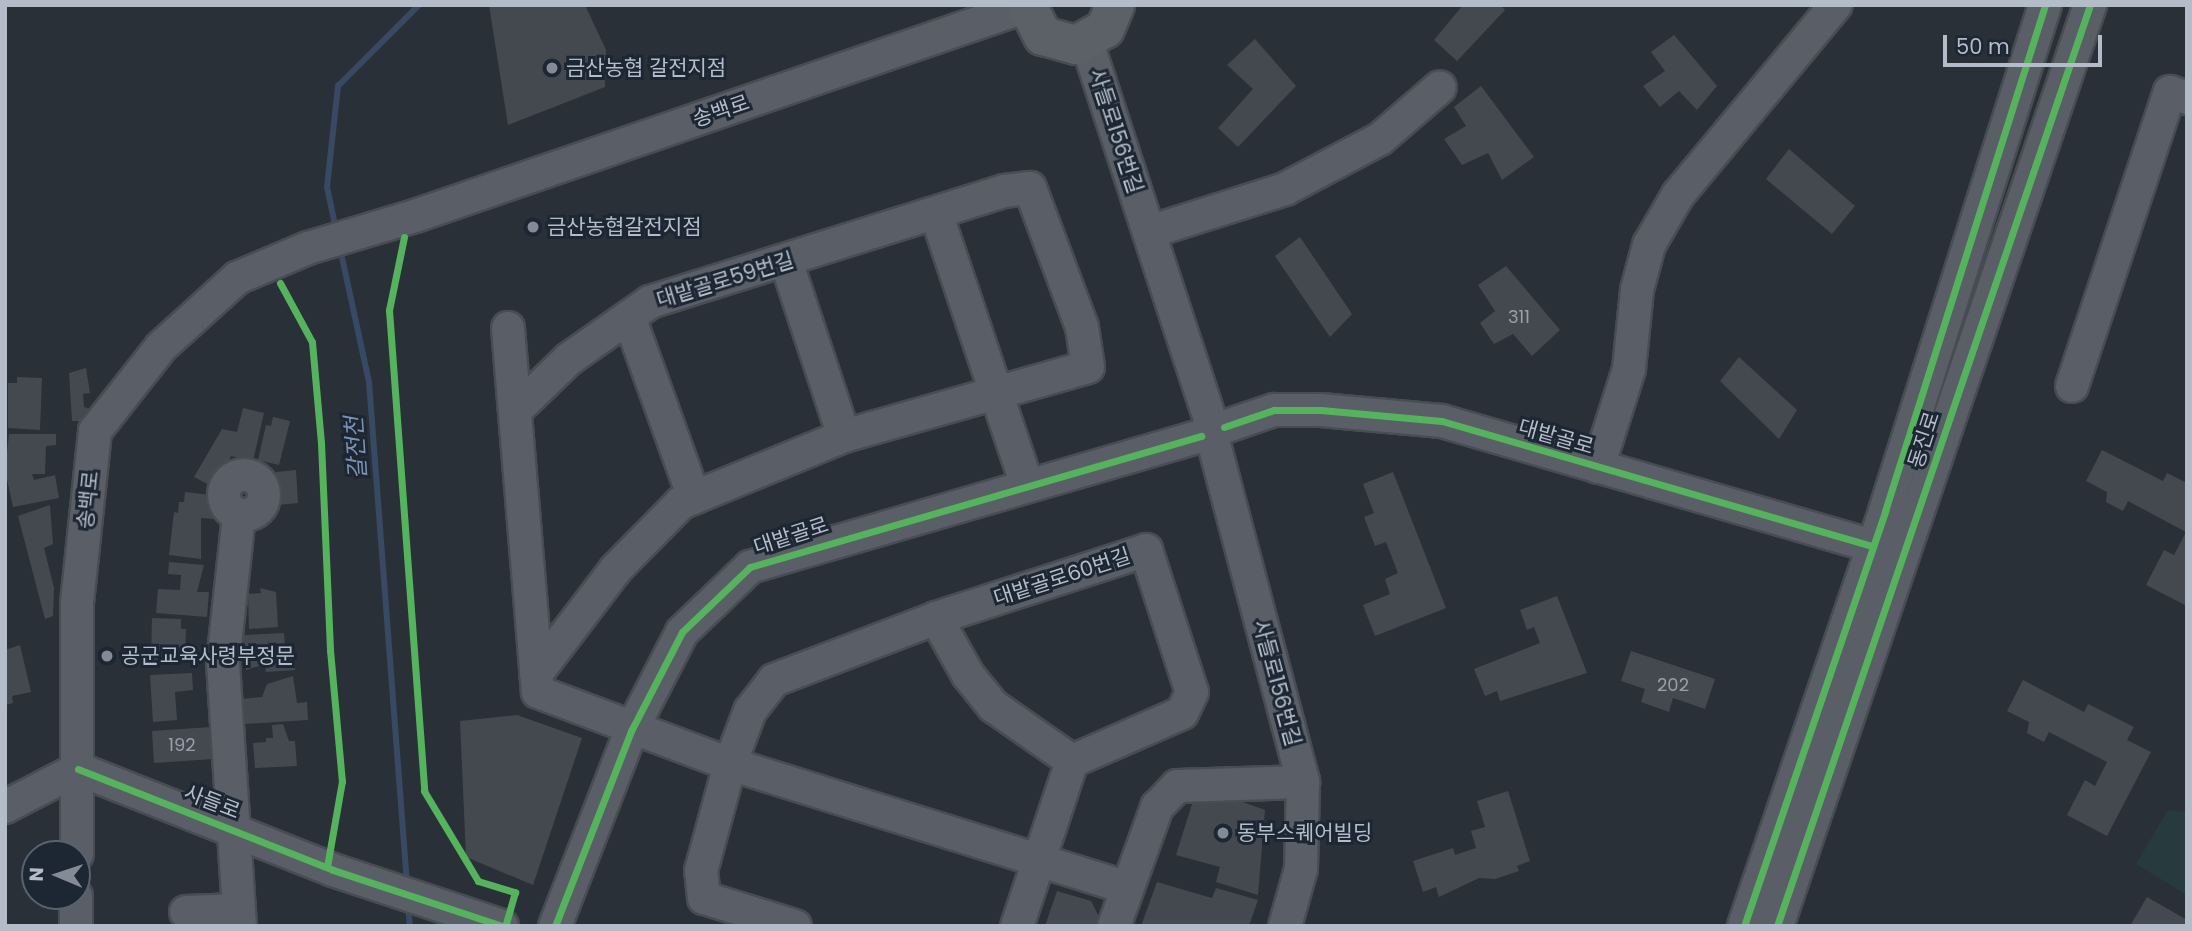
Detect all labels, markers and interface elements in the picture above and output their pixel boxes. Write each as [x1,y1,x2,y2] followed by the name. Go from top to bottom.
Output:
[1947,21,2106,65] scale bar
[1956,32,2010,61] text: 50 m
[566,55,726,81] place label: 금산농협 갈전지점
[544,60,560,76] marker: 금산농협 갈전지점
[1084,65,1148,197] street label: 사들로156번길
[689,90,753,132] street label: 송백로
[547,214,702,240] place label: 금산농협갈전지점
[525,219,541,235] marker: 금산농협갈전지점
[653,247,797,313] street label: 대밭골로59번길
[1508,306,1530,328] house number: 311
[1903,409,1945,471] street label: 동진로
[1515,414,1597,460] street label: 대밭골로
[340,415,372,481] water label: 갈전천
[72,470,104,530] street label: 송백로
[750,512,832,560] street label: 대밭골로
[990,543,1134,611] street label: 대밭골로60번길
[1248,617,1306,749] street label: 사들로156번길
[121,643,295,669] place label: 공군교육사령부정문
[99,648,115,664] marker: 공군교육사령부정문
[1657,674,1689,696] house number: 202
[168,734,196,756] house number: 192
[180,780,244,824] street label: 사들로
[1237,820,1372,846] place label: 동부스퀘어빌딩
[1215,825,1231,841] marker: 동부스퀘어빌딩
[21,840,91,910] north arrow
[23,867,50,882] text: N

